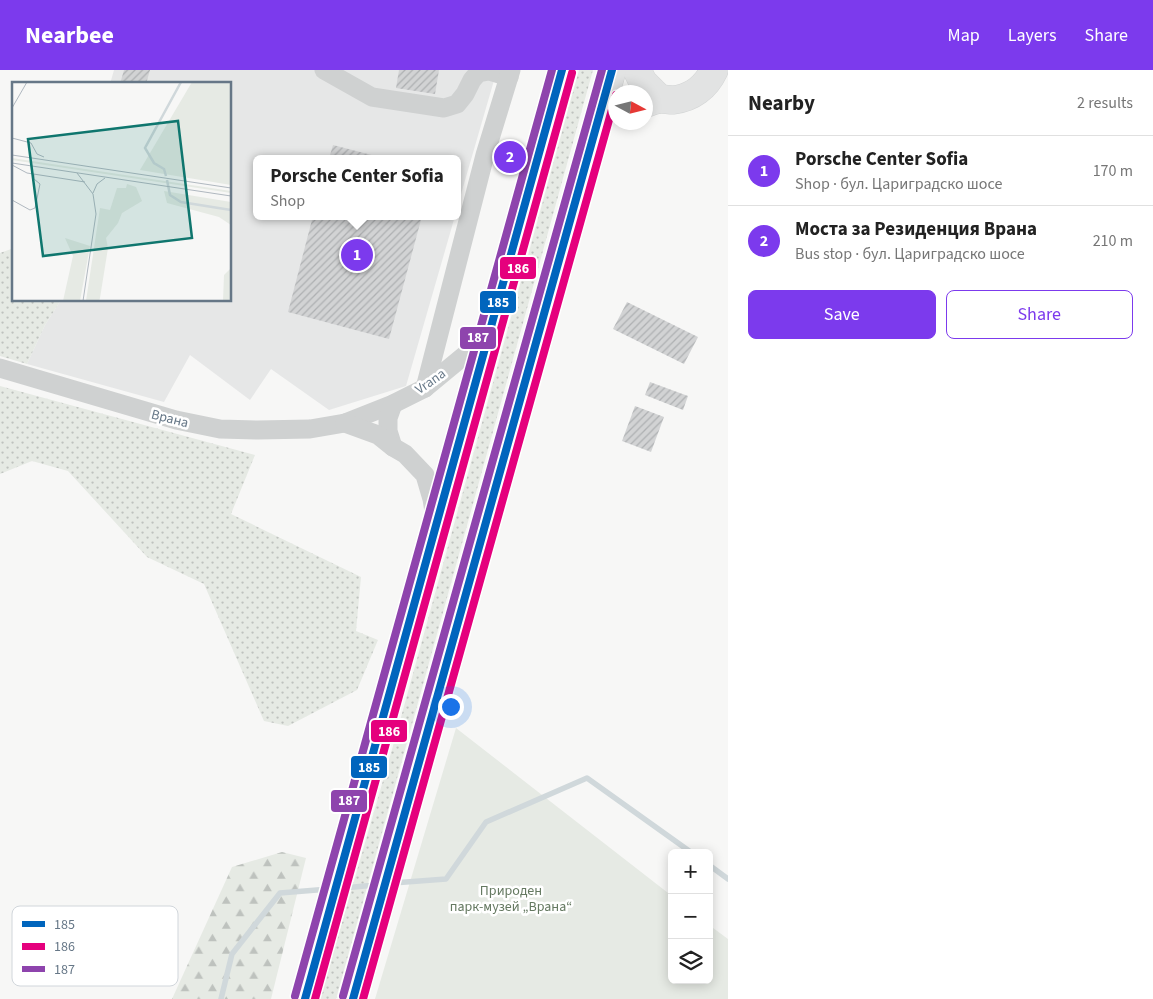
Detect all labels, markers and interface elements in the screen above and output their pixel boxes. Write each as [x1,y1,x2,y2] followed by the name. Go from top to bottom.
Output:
[25,18,114,53] text: Nearbee
[948,23,980,48] text: Map
[1008,23,1057,48] text: Layers
[1085,23,1128,48] text: Share
[12,82,231,301] inset map
[608,85,653,130] north arrow
[748,88,815,118] text: Nearby
[1077,92,1133,114] text: 2 results
[494,138,526,176] pin: 2
[795,146,968,173] text: Porsche Center Sofia
[253,155,461,220] popup
[760,160,768,182] text: 1
[1093,160,1133,182] text: 170 m
[270,163,444,190] text: Porsche Center Sofia
[795,173,1002,195] text: Shop · бул. Цариградско шосе
[270,190,305,212] text: Shop
[795,216,1037,243] text: Моста за Резиденция Врана
[760,230,768,252] text: 2
[1093,230,1133,252] text: 210 m
[341,236,373,274] pin: 1
[795,243,1025,265] text: Bus stop · бул. Цариградско шосе
[499,256,537,280] line badge: 186
[507,259,529,279] text: 186
[479,290,517,314] line badge: 185
[748,290,936,339] button: Save
[946,290,1133,339] button: Share
[487,293,509,313] text: 185
[459,326,497,350] line badge: 187
[467,328,489,348] text: 187
[411,364,450,400] street label: Vrana
[149,405,191,433] street label: Врана
[438,694,464,720] your location
[370,719,408,743] line badge: 186
[378,722,400,742] text: 186
[350,755,388,779] line badge: 185
[358,758,380,778] text: 185
[330,789,368,813] line badge: 187
[338,791,360,811] text: 187
[668,849,713,984] map controls
[668,849,713,894] button: +
[450,881,572,917] park label: Природен парк-музей „Врана“
[668,894,713,939] button: −
[12,906,178,986] legend
[54,915,75,935] text: 185
[54,937,75,957] text: 186
[668,939,713,984] button: layers
[54,960,75,980] text: 187

